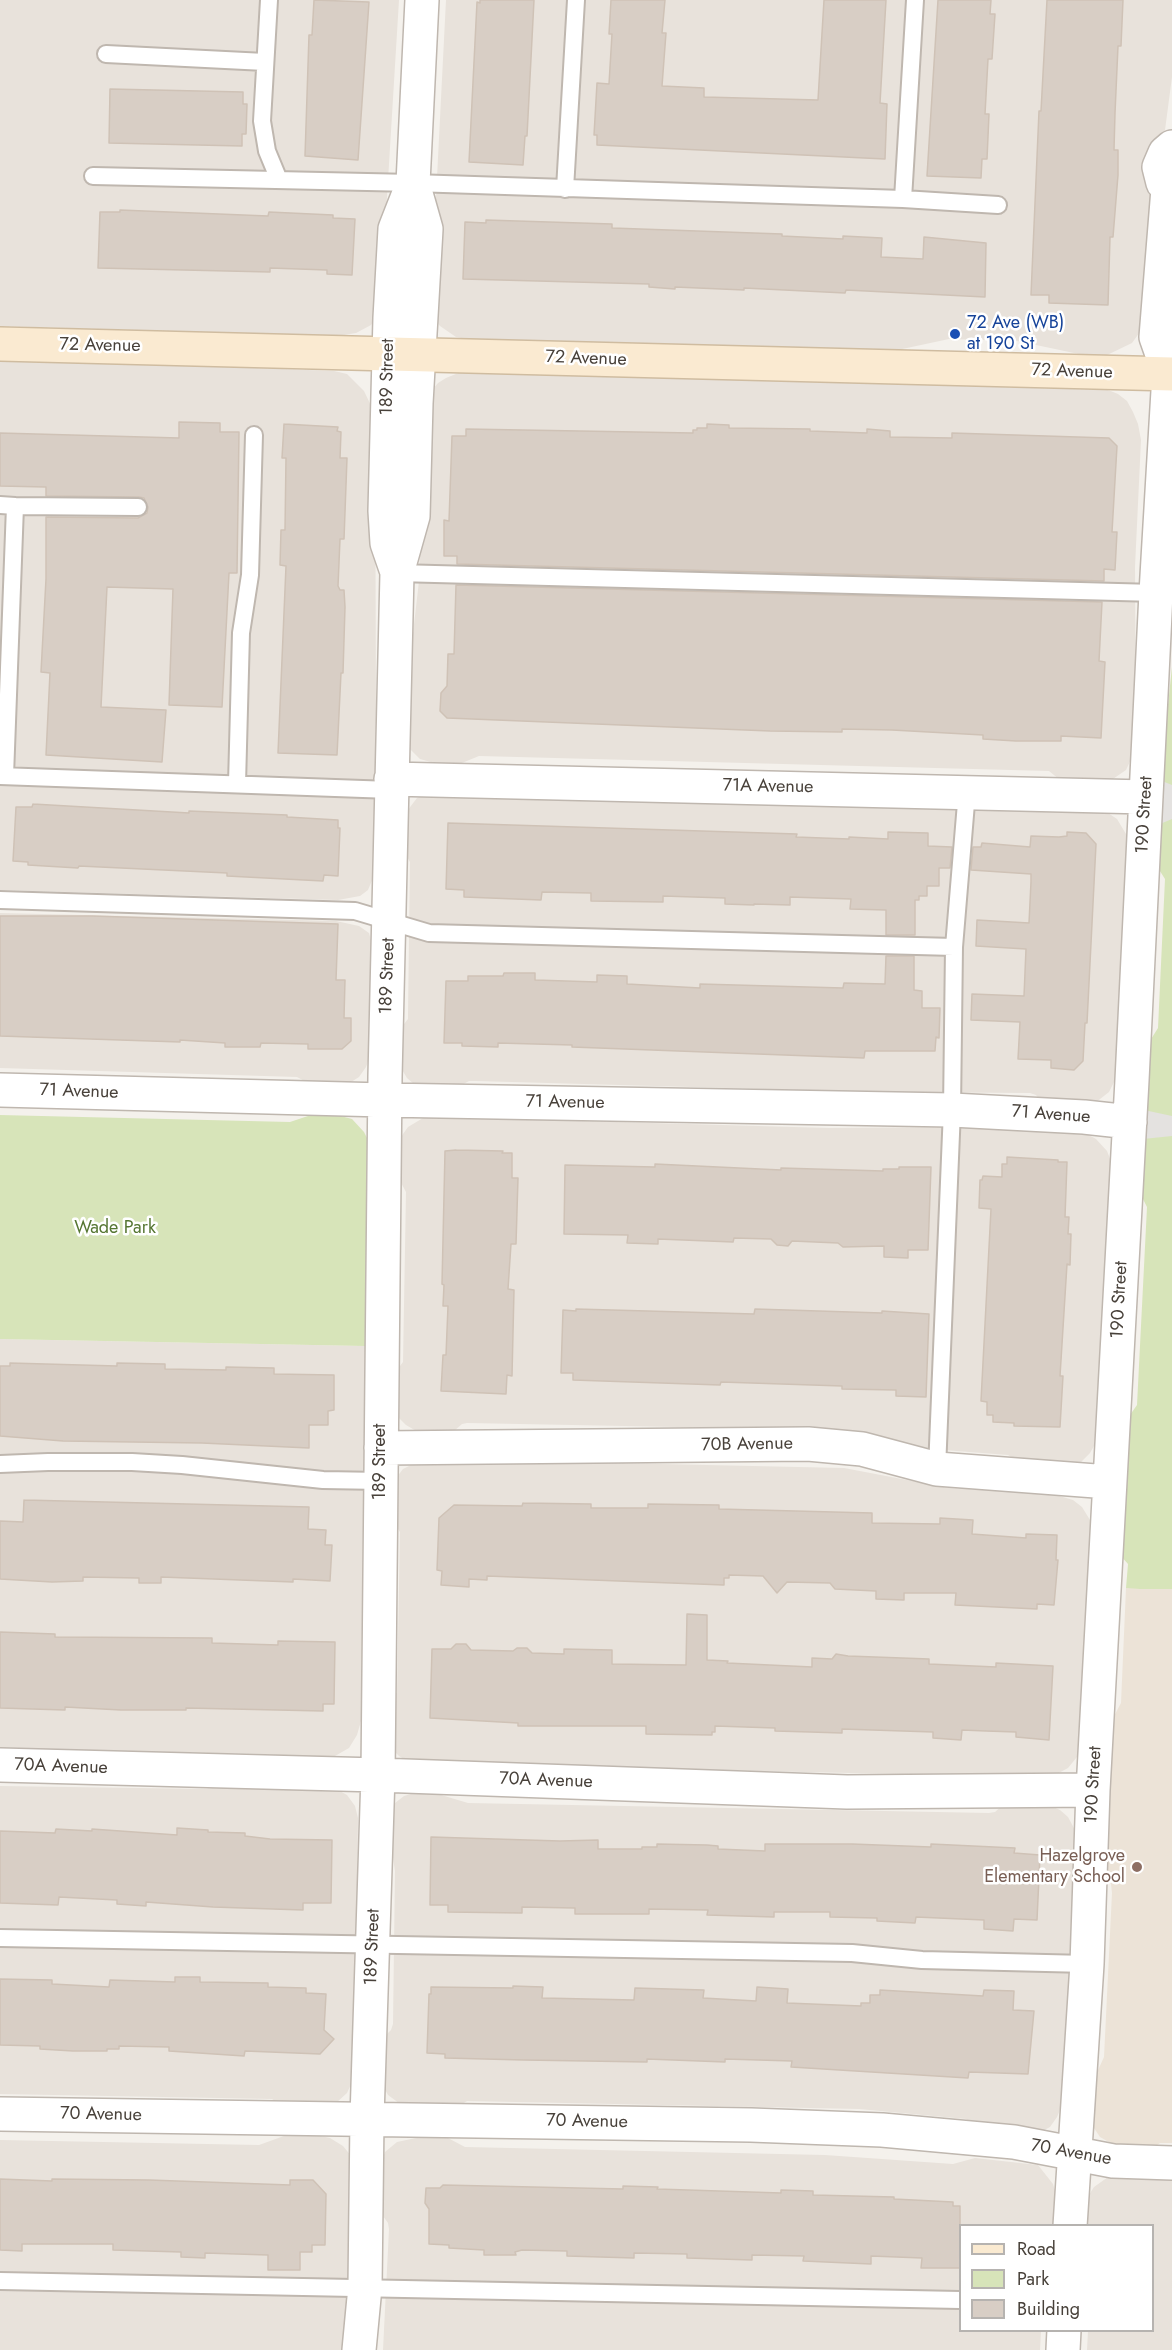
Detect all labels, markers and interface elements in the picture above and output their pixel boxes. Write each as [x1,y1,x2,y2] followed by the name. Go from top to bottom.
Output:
[967,313,1064,356] place label: 72 Ave (WB) at 190 St
[948,327,962,341] marker: 72 Ave (WB) at 190 St
[59,334,141,358] street label: 72 Avenue
[377,338,399,416] street label: 189 Street
[545,347,627,371] street label: 72 Avenue
[1031,360,1113,384] street label: 72 Avenue
[722,775,814,799] street label: 71A Avenue
[1132,776,1158,854] street label: 190 Street
[376,937,400,1015] street label: 189 Street
[39,1080,119,1104] street label: 71 Avenue
[525,1092,605,1114] street label: 71 Avenue
[1011,1101,1091,1129] street label: 71 Avenue
[74,1218,156,1240] park label: Wade Park
[1107,1261,1133,1339] street label: 190 Street
[370,1424,392,1500] street label: 189 Street
[701,1433,793,1457] street label: 70B Avenue
[1081,1746,1107,1824] street label: 190 Street
[14,1755,108,1779] street label: 70A Avenue
[499,1769,593,1793] street label: 70A Avenue
[984,1846,1125,1888] place label: Hazelgrove Elementary School
[1130,1860,1144,1874] marker: Hazelgrove Elementary School
[361,1908,385,1986] street label: 189 Street
[60,2103,142,2127] street label: 70 Avenue
[546,2110,628,2134] street label: 70 Avenue
[1029,2135,1113,2171] street label: 70 Avenue
[959,2224,1154,2332] legend
[1017,2236,1056,2262] text: Road
[1017,2266,1049,2292] text: Park
[1017,2296,1080,2322] text: Building

